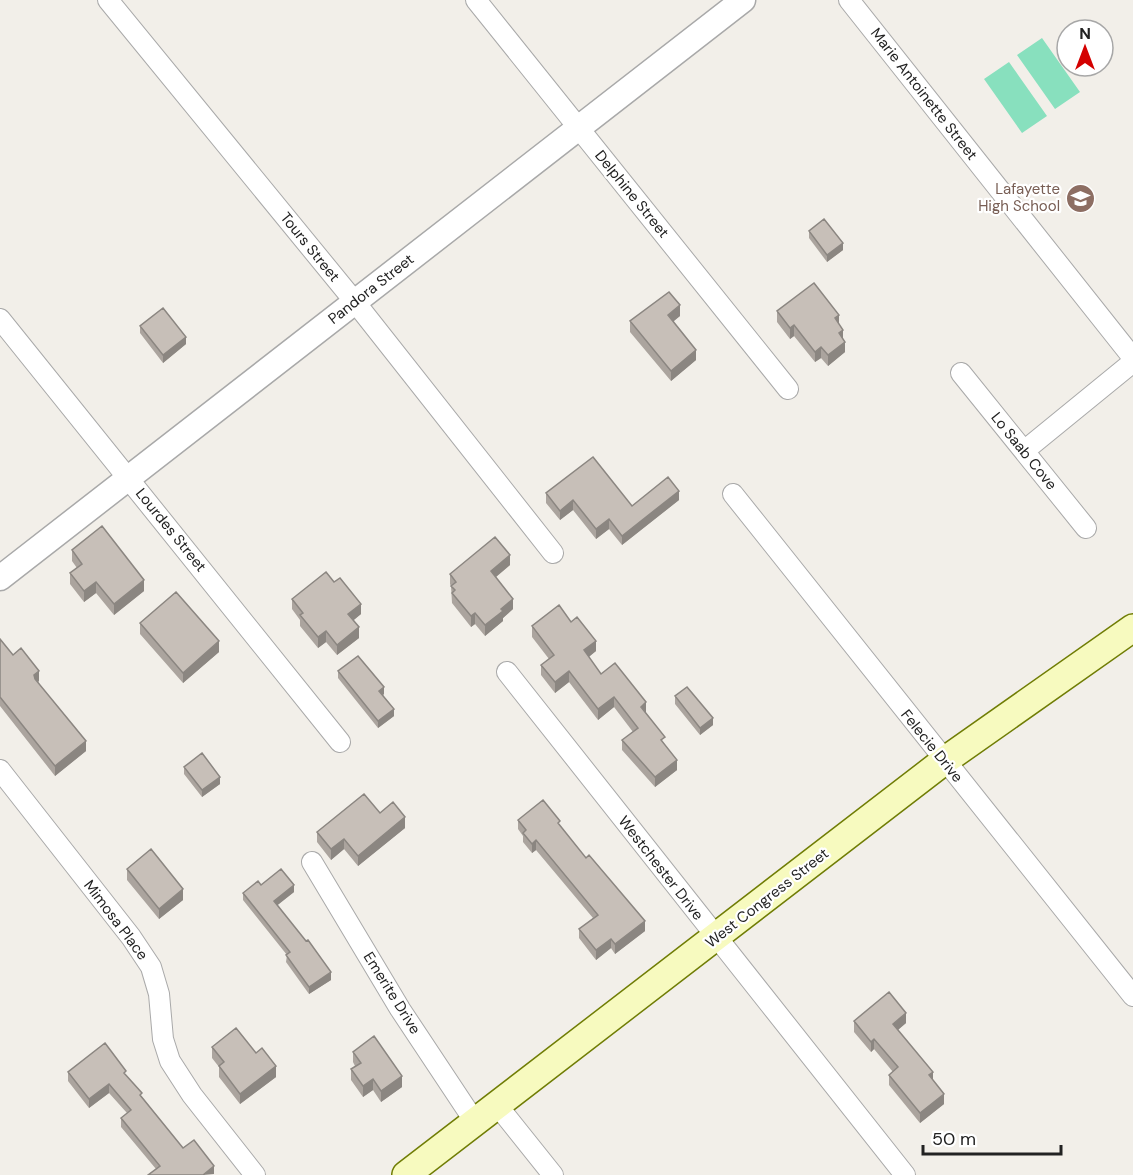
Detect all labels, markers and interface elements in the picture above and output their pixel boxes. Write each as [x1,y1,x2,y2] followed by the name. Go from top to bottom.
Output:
[1055,18,1115,78] north arrow
[1079,23,1091,44] text: N
[866,24,982,164] street label: Marie Antoinette Street
[590,146,674,242] street label: Delphine Street
[978,179,1060,216] place label: Lafayette High School
[1065,182,1097,214] school or university icon: Lafayette High School
[276,208,344,286] street label: Tours Street
[324,249,418,329] street label: Pandora Street
[987,408,1061,494] street label: Lo Saab Cove
[131,484,211,576] street label: Lourdes Street
[896,705,968,787] street label: Felecie Drive
[614,812,708,924] street label: Westchester Drive
[701,843,833,952] street label: West Congress Street
[79,876,153,964] street label: Mimosa Place
[359,948,425,1038] street label: Emerite Drive
[923,1118,1061,1156] scale bar
[932,1127,976,1151] text: 50 m

